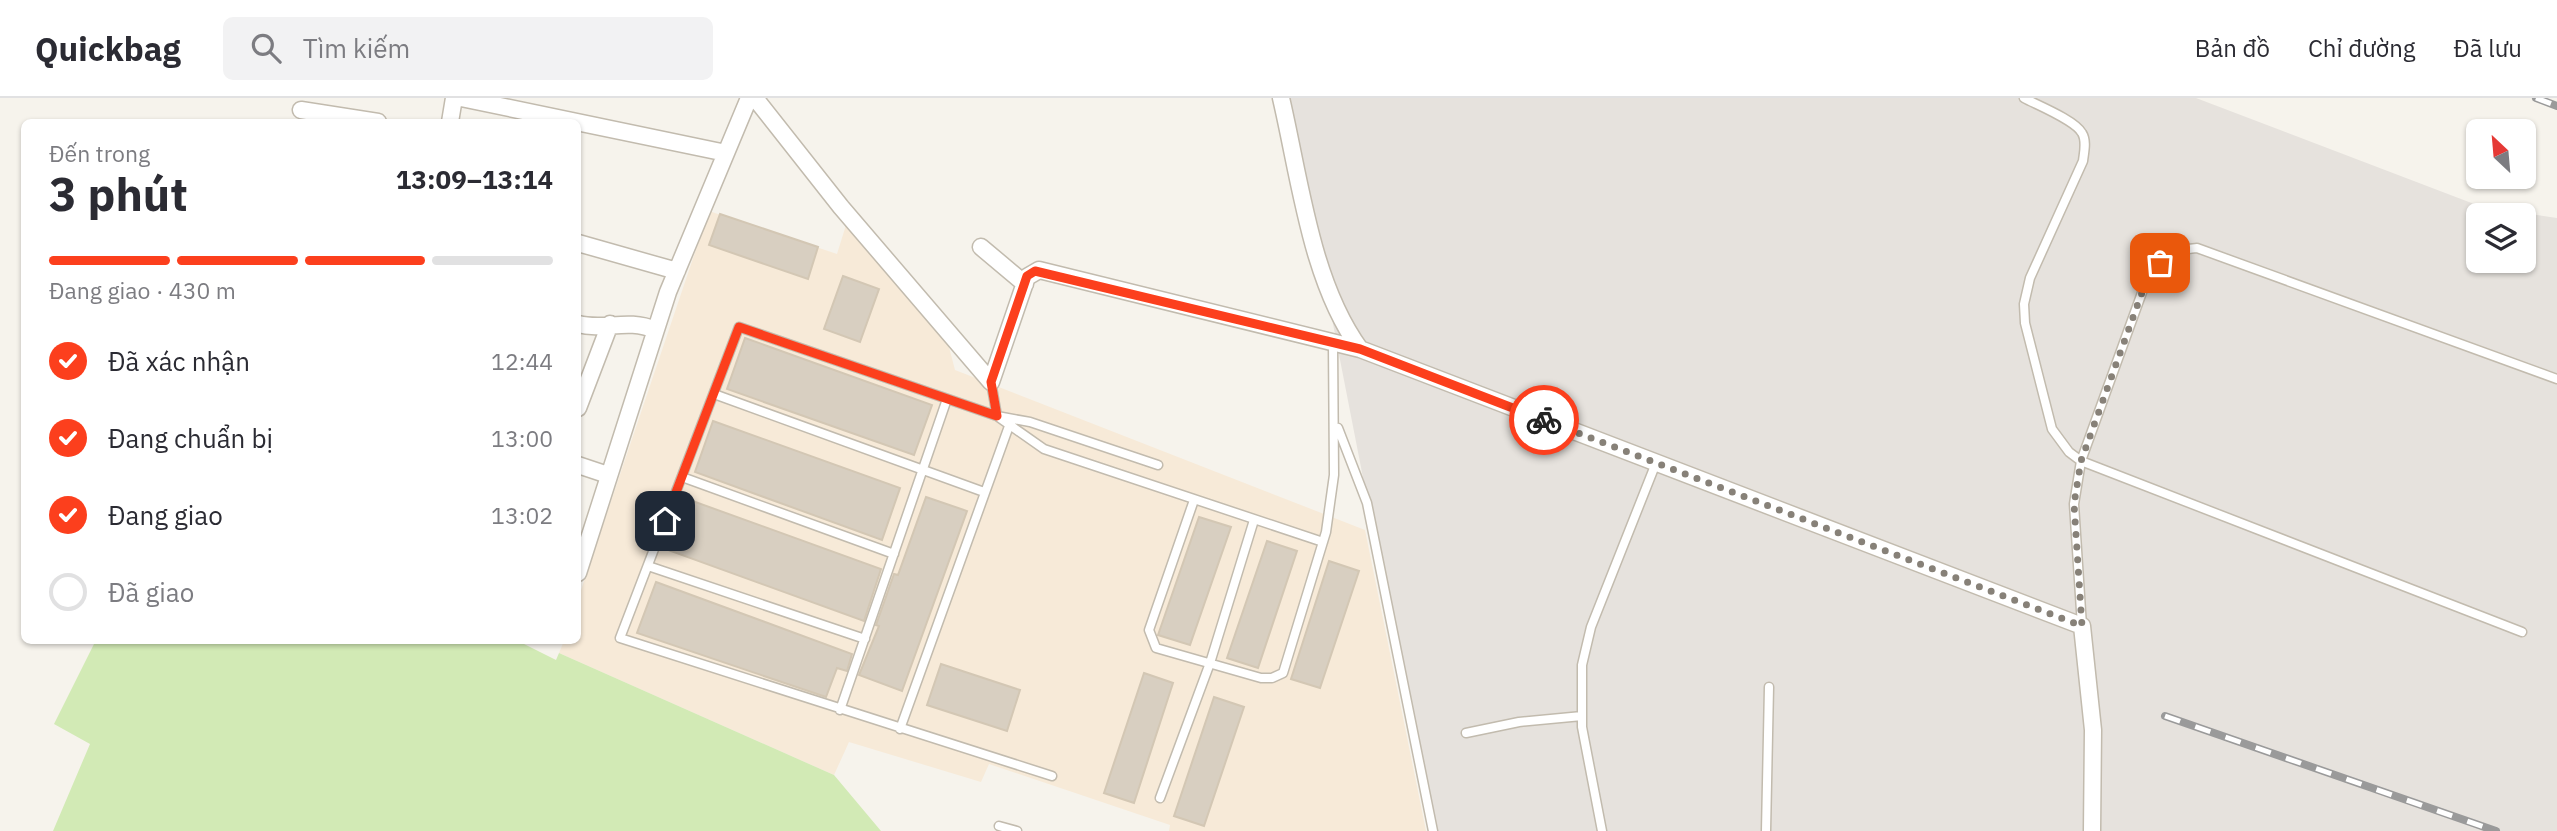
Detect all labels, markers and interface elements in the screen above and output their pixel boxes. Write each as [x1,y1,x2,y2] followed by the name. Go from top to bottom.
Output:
[223,17,713,80] search box
[35,27,181,70] text: Quickbag
[247,29,285,67] icon: search
[303,31,410,65] text: Tìm kiếm
[2195,32,2270,64] text: Bản đồ
[2308,32,2416,64] text: Chỉ đường
[2454,32,2522,64] text: Đã lưu
[2466,119,2536,189] north arrow
[2466,119,2536,273] map controls
[49,138,150,168] text: Đến trong
[396,162,553,196] text: 13:09–13:14
[49,164,188,224] text: 3 phút
[2466,203,2536,273] button: layers
[2130,233,2190,293] pin
[2141,244,2179,282] icon: bag
[49,275,236,305] text: Đang giao · 430 m
[49,342,87,380] icon: check
[108,344,250,378] text: Đã xác nhận
[491,346,553,376] text: 12:44
[1509,385,1579,455] courier
[1525,401,1563,439] icon: bike
[49,419,87,457] icon: check
[108,421,273,455] text: Đang chuẩn bị
[491,423,553,453] text: 13:00
[635,491,695,551] pin
[49,496,87,534] icon: check
[108,498,223,532] text: Đang giao
[491,500,553,530] text: 13:02
[646,502,684,540] icon: home
[108,575,194,609] text: Đã giao

